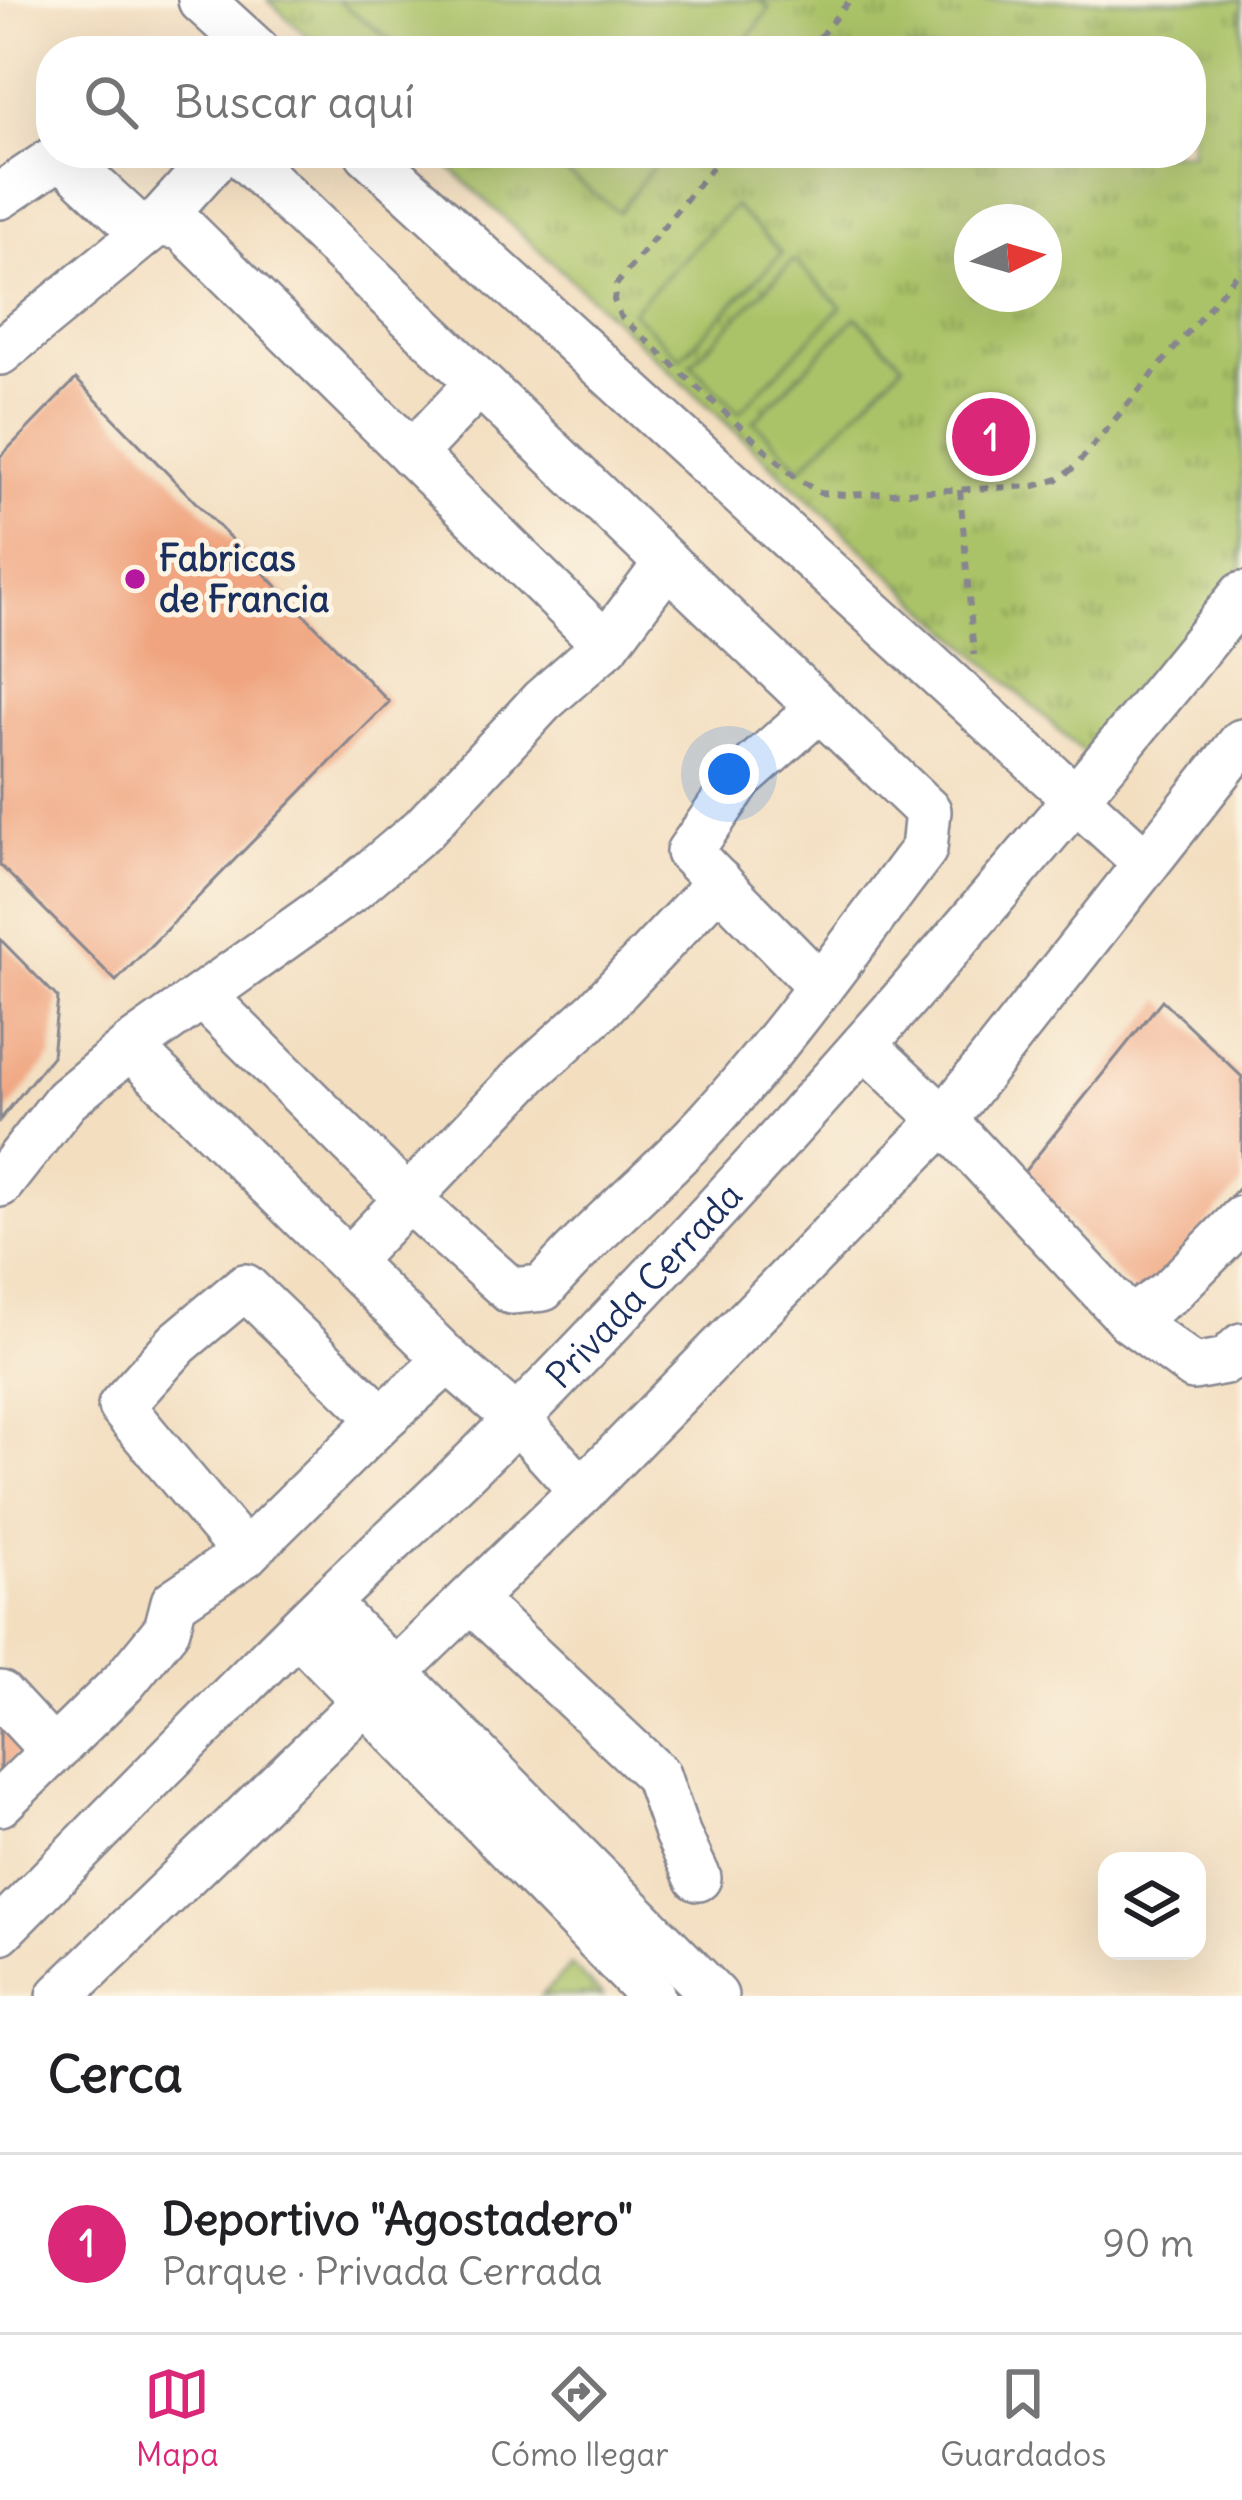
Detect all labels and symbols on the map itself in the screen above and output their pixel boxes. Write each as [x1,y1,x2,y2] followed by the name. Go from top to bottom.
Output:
[954,204,1062,312] north arrow
[952,392,1030,482] pin: 1
[159,536,329,622] place label: Fabricas de Francia
[122,566,148,592] marker: Fabricas de Francia
[699,744,759,804] your location
[536,1173,751,1398] street label: Privada Cerrada

